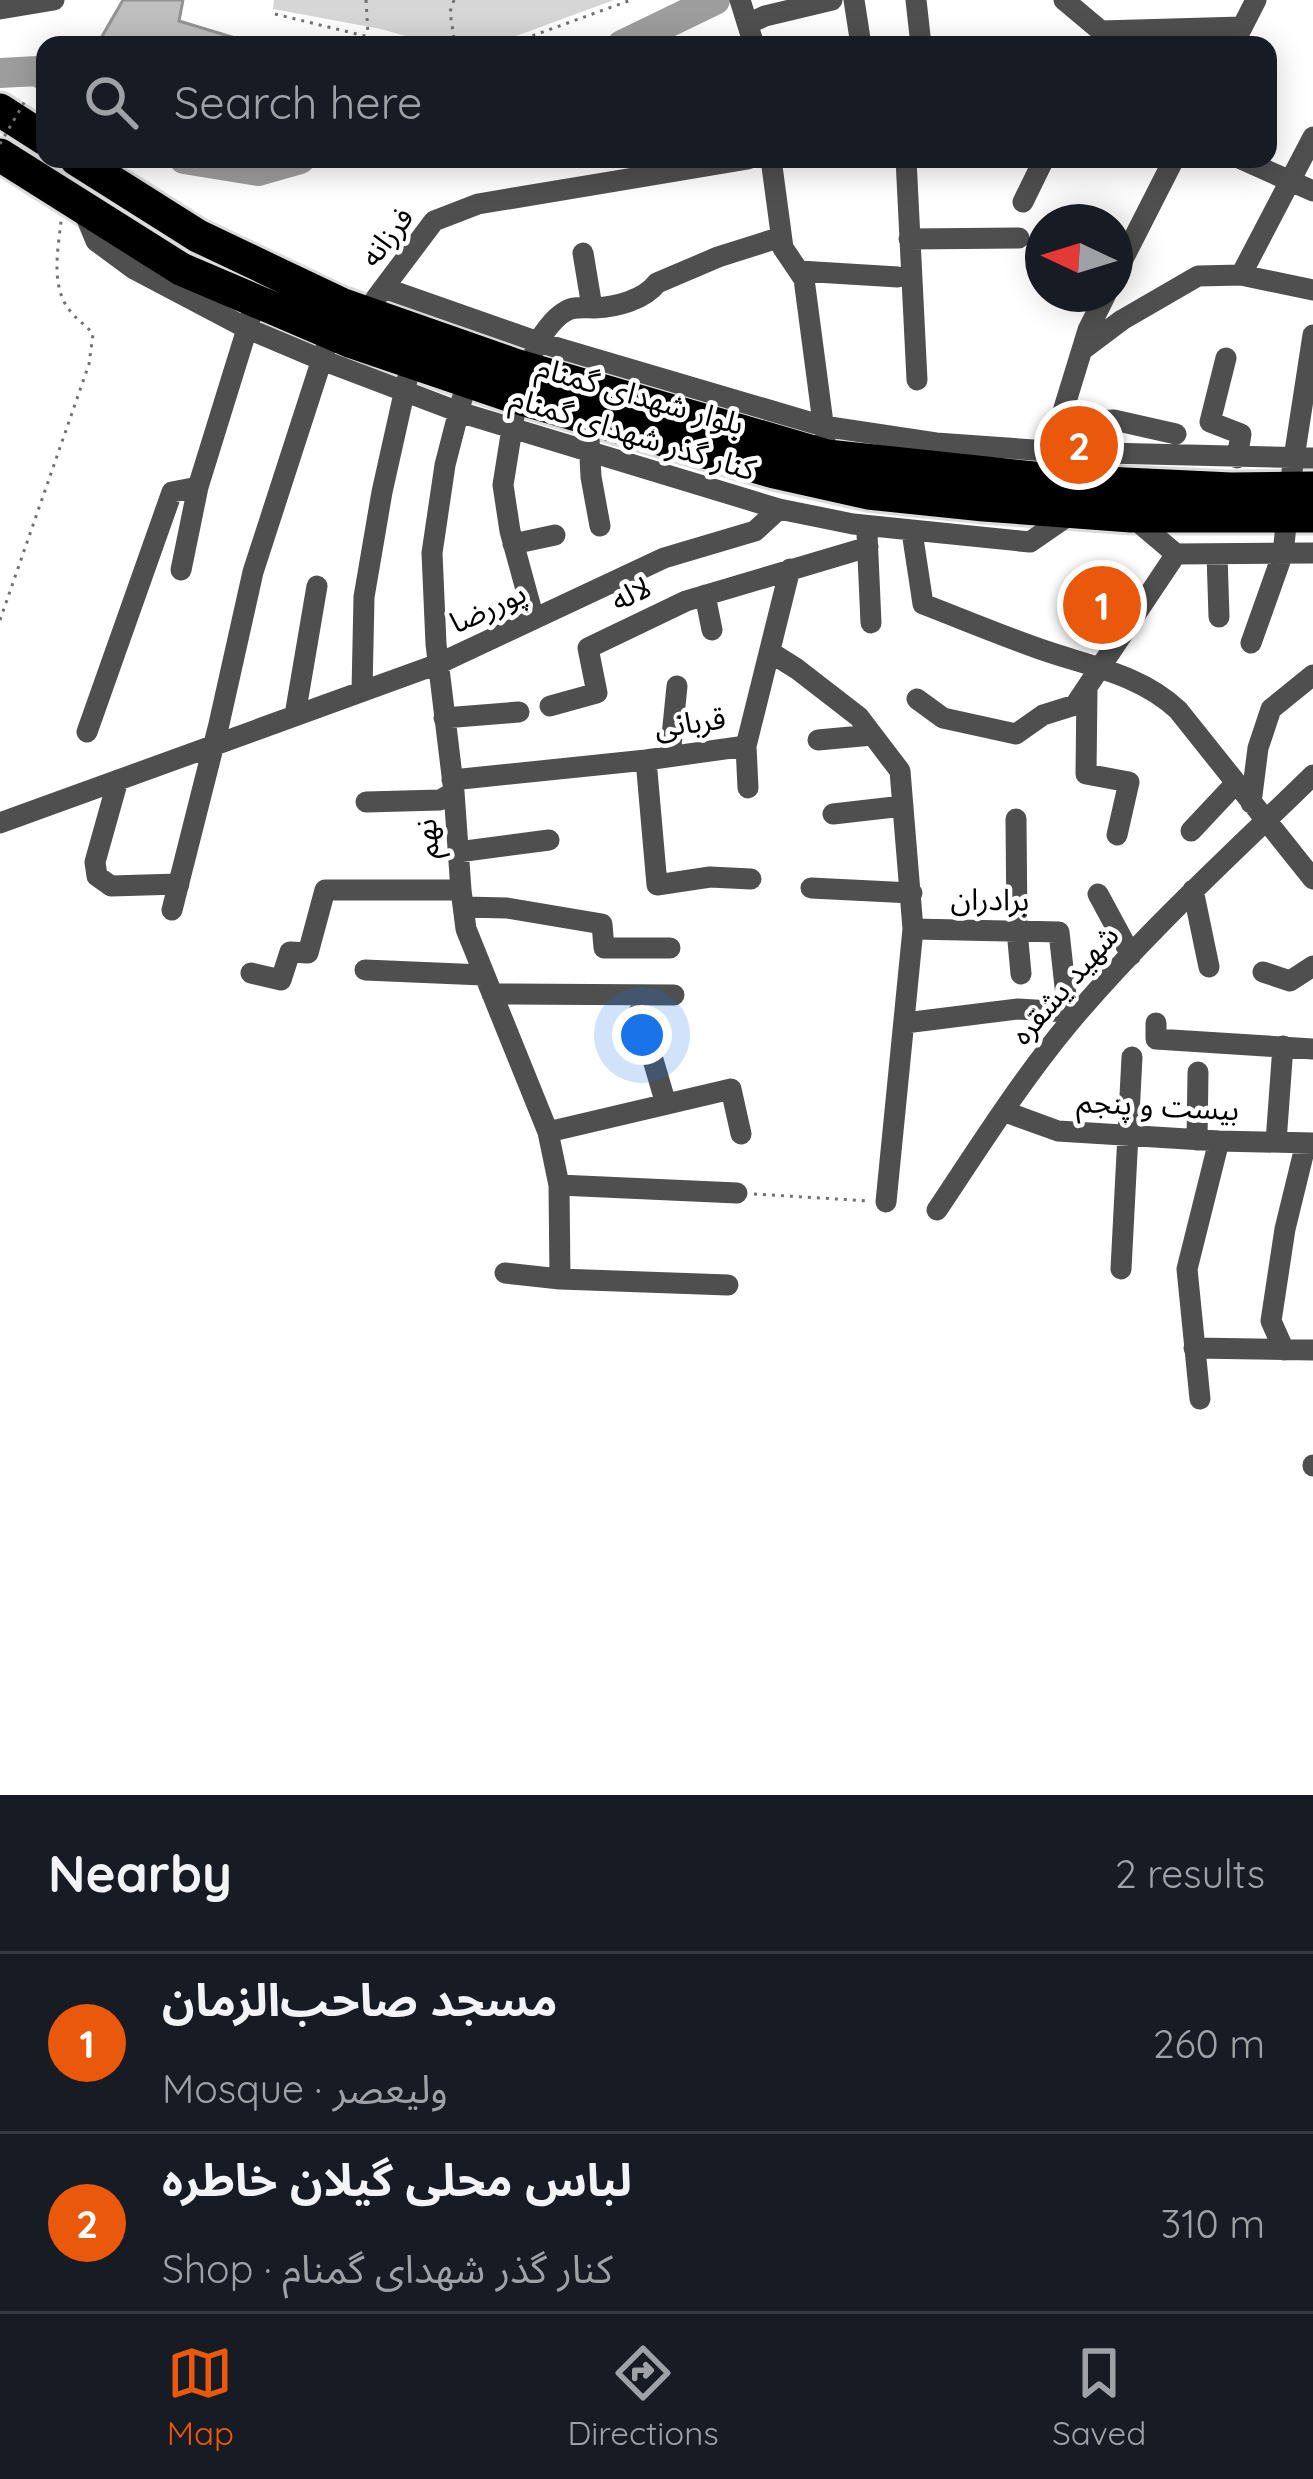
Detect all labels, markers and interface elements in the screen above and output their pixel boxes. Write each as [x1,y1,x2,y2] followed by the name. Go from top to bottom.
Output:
[36,36,1277,168] search box
[78,69,144,135] icon: search
[174,74,422,130] text: Search here
[351,199,421,274] street label: فرزانه
[1025,204,1133,312] north arrow
[531,347,748,447] street label: بلوار شهدای گمنام
[505,378,761,492] street label: کنار گذر شهدای گمنام
[1040,400,1118,490] pin: 2
[1063,560,1141,650] pin: 1
[604,567,657,619] street label: لاله
[443,573,532,642] street label: پوررضا
[652,698,728,746] street label: قربانی
[406,817,451,860] street label: نهم
[950,879,1030,919] street label: برادران
[1002,917,1127,1052] street label: شهید یشقره
[612,1005,672,1065] your location
[1076,1082,1240,1133] street label: بیست و پنجم
[48,1841,232,1905] text: Nearby
[1115,1849,1265,1898] text: 2 results
[162,1971,558,2027] text: مسجد صاحب‌الزمان
[79,2019,95,2068] text: 1
[1153,2019,1265,2068] text: 260 m
[162,2064,448,2113] text: Mosque · ولیعصر
[162,2151,632,2207] text: لباس محلی گیلان خاطره
[76,2199,98,2248] text: 2
[1161,2199,1265,2248] text: 310 m
[162,2244,613,2293] text: Shop · کنار گذر شهدای گمنام
[167,2340,234,2453] tab: Map
[567,2340,719,2453] tab: Directions
[1052,2340,1146,2453] tab: Saved

